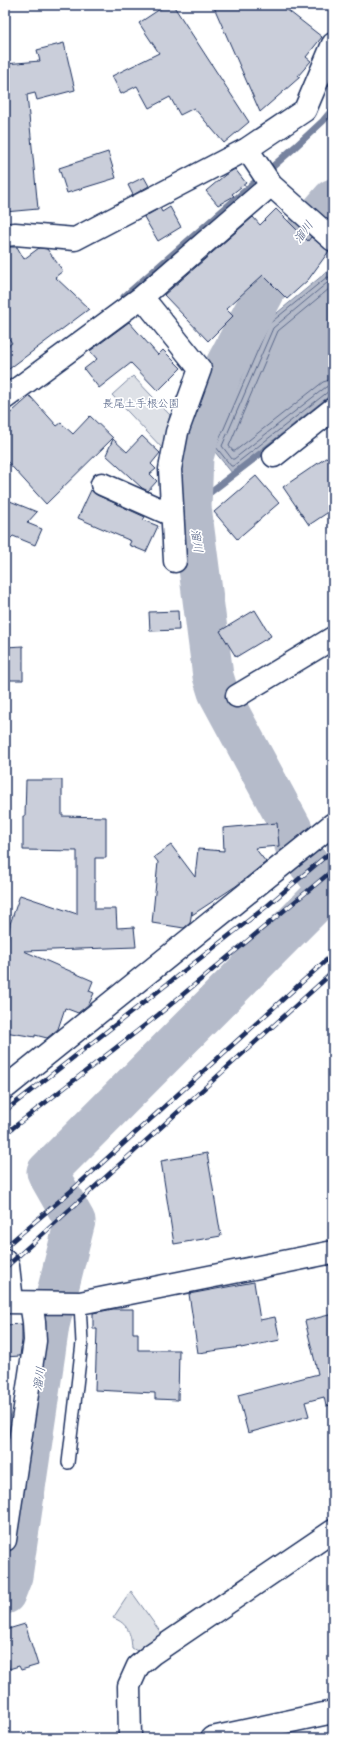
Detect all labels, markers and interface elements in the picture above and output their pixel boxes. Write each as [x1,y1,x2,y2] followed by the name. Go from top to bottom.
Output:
[291,219,318,247] water label: 溜川
[103,398,180,411] park label: 長尾土手根公園
[186,528,205,554] water label: 溜川
[31,1366,50,1392] water label: 溜川

